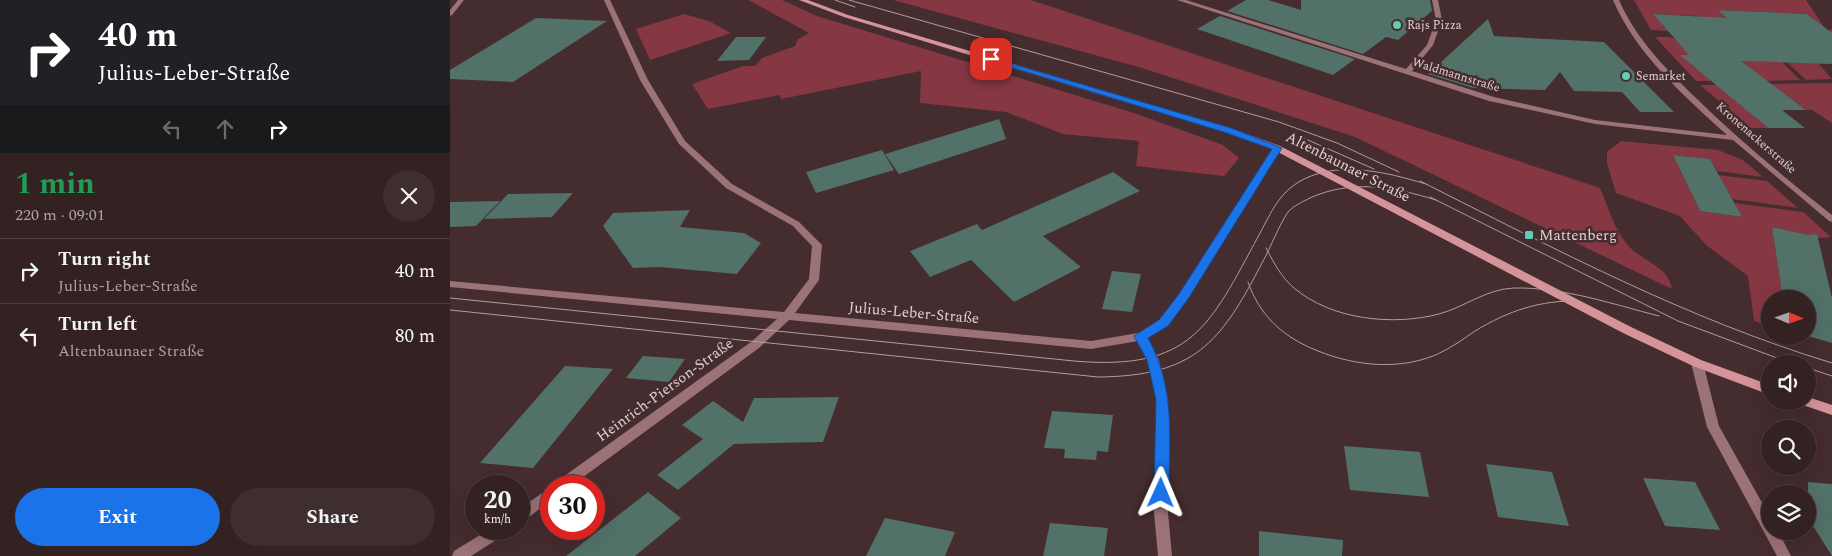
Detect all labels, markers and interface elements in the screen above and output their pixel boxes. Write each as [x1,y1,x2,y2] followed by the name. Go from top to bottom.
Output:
[98,9,178,62] text: 40 m
[1407,16,1462,35] place label: Rajs Pizza
[1391,19,1403,31] marker: Rajs Pizza
[15,20,80,85] icon: right
[970,38,1012,80] pin
[977,45,1005,73] icon: arrive
[1410,53,1502,97] street label: Waldmannstraße
[98,57,290,90] text: Julius-Leber-Straße
[1636,67,1686,86] place label: Semarket
[1620,70,1632,82] marker: Semarket
[1711,98,1801,179] street label: Kronenackerstraße
[158,115,186,143] icon: left
[211,115,239,143] icon: ahead
[264,115,292,143] icon: right
[1282,126,1414,208] street label: Altenbaunaer Straße
[15,161,95,207] text: 1 min
[383,170,435,222] button: close
[15,203,105,227] text: 220 m · 09:01
[1539,224,1617,247] place label: Mattenberg
[1523,229,1535,241] marker: Mattenberg
[58,245,151,274] text: Turn right
[15,257,43,285] icon: right
[395,257,435,286] text: 40 m
[58,274,198,298] text: Julius-Leber-Straße
[1761,290,1816,345] north arrow
[1761,290,1816,540] map controls
[848,296,980,330] street label: Julius-Leber-Straße
[58,310,137,339] text: Turn left
[15,322,43,350] icon: left
[395,322,435,351] text: 80 m
[592,332,738,448] street label: Heinrich-Pierson-Straße
[58,339,204,363] text: Altenbaunaer Straße
[1761,355,1816,410] button: sound
[1761,420,1816,475] button: search
[1134,466,1186,518] position arrow
[540,475,605,540] speed limit sign: 30
[483,482,512,520] text: 20
[1761,485,1816,540] button: layers
[15,488,220,546] button: Exit
[230,488,435,546] button: Share
[484,510,511,529] text: km/h

